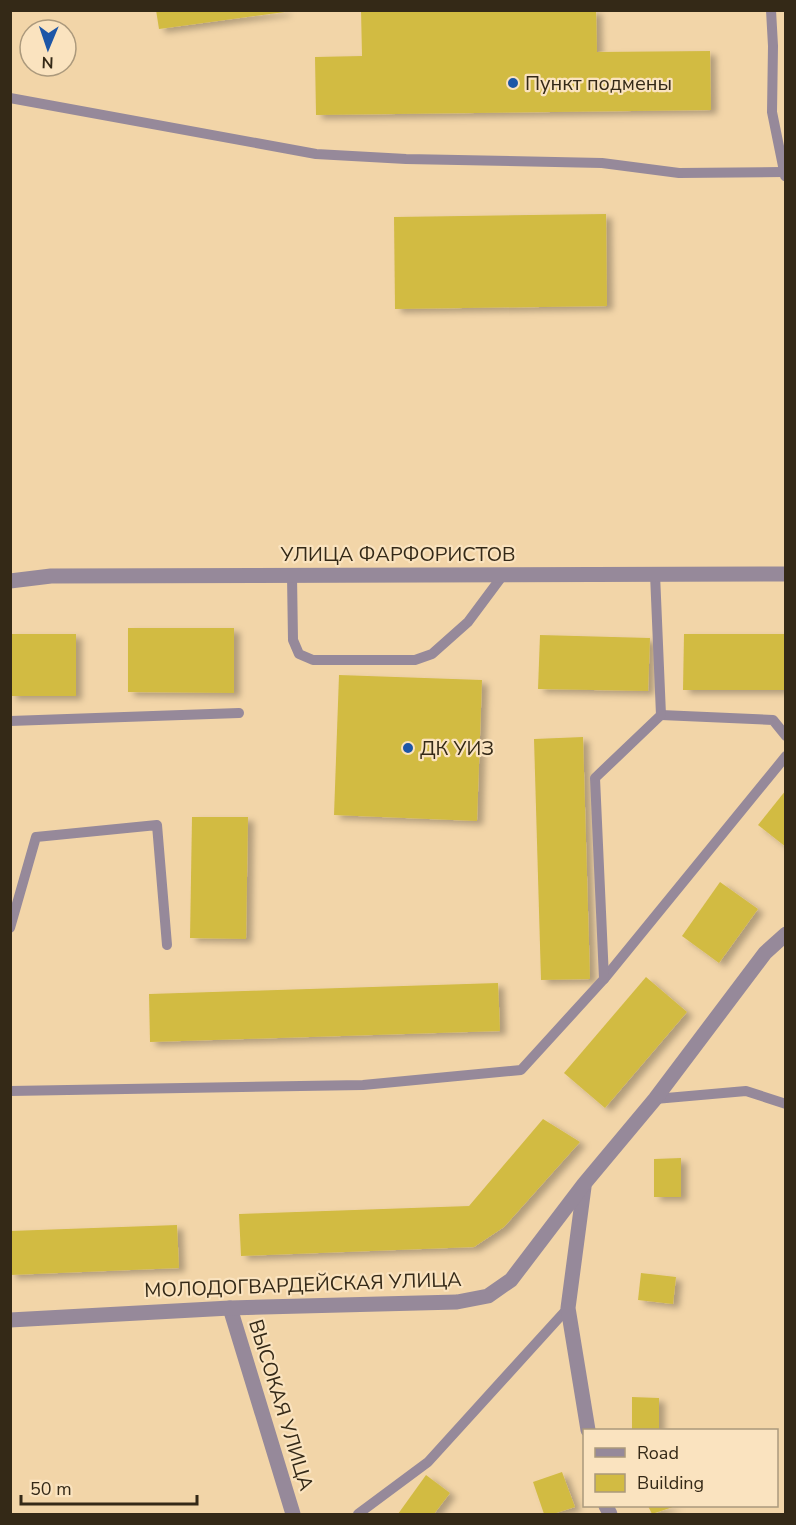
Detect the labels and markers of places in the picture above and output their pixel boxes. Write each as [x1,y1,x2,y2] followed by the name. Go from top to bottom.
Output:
[525,70,672,97] place label: Пункт подмены
[506,76,520,90] marker: Пункт подмены
[420,735,494,762] place label: ДК УИЗ
[401,741,415,755] marker: ДК УИЗ

